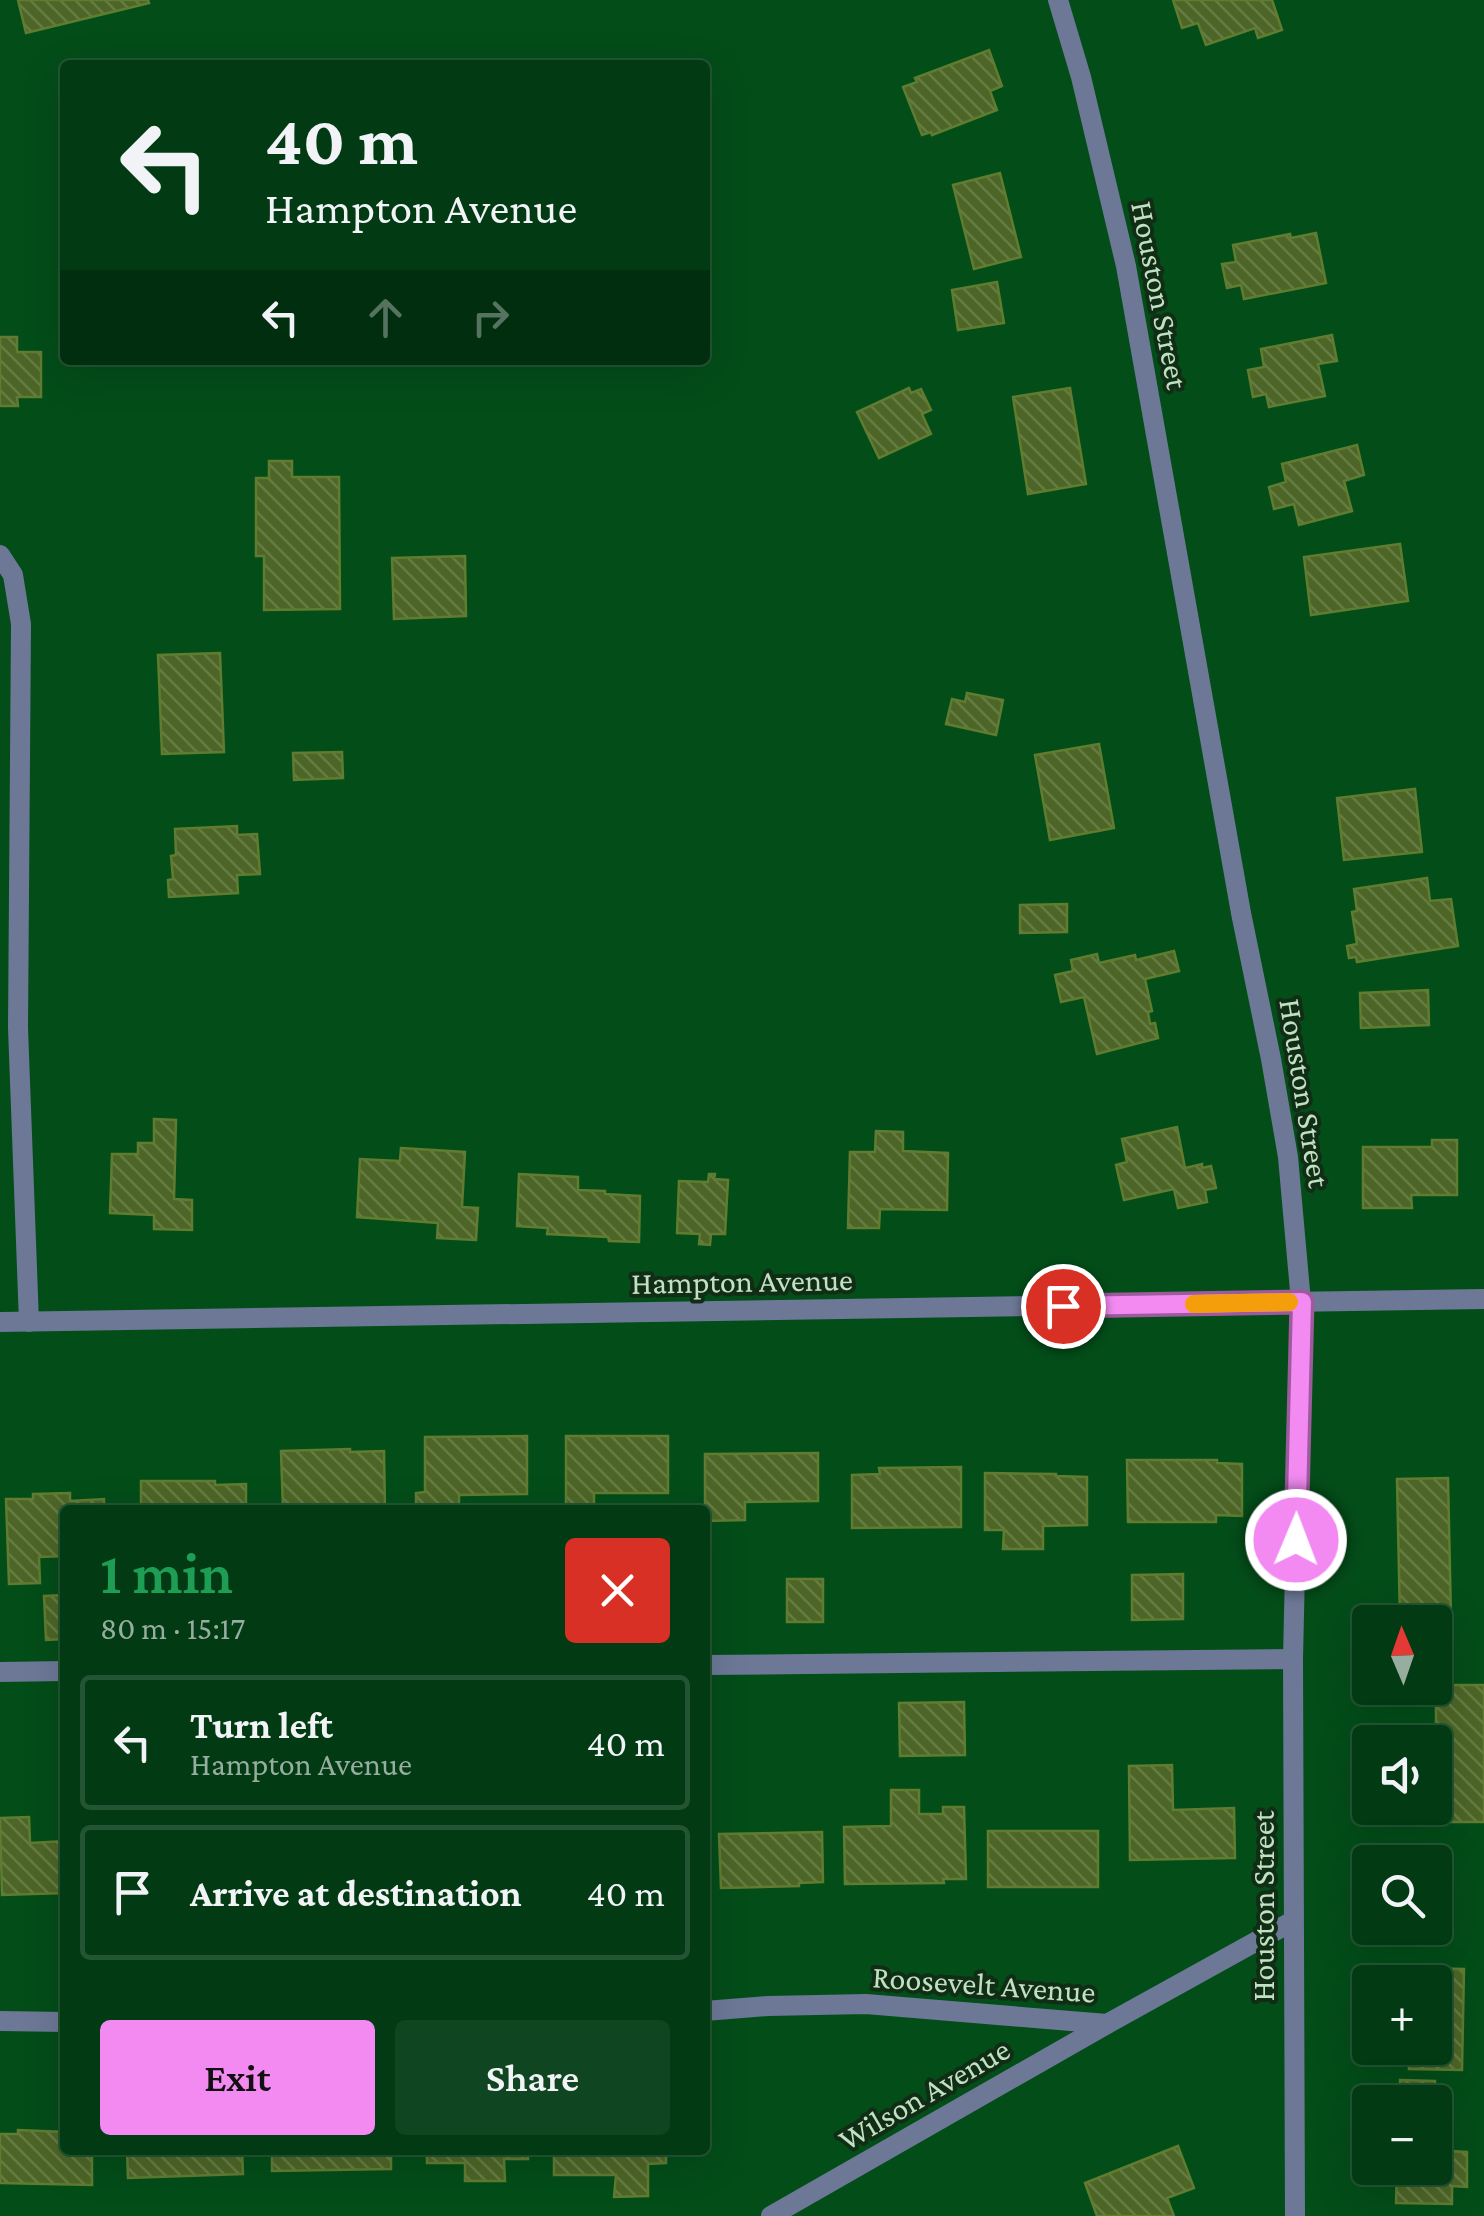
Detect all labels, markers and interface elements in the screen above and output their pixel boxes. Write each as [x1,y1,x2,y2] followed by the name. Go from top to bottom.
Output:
[100,100,230,230] icon: left
[265,101,418,179] text: 40 m
[265,183,577,233] text: Hampton Avenue
[1124,198,1196,392] street label: Houston Street
[253,290,308,345] icon: left
[358,290,413,345] icon: ahead
[463,290,518,345] icon: right
[1272,996,1338,1190] street label: Houston Street
[631,1261,853,1301] street label: Hampton Avenue
[1021,1264,1106,1349] pin
[1036,1279,1091,1334] icon: arrive
[1244,1488,1348,1592] position arrow
[565,1538,670,1643] button: close
[100,1539,233,1606] text: 1 min
[1352,1605,1452,1705] north arrow
[1352,1605,1452,2185] map controls
[100,1610,245,1646] text: 80 m · 15:17
[190,1704,333,1746] text: Turn left
[105,1715,160,1770] icon: left
[586,1722,665,1764] text: 40 m
[1352,1725,1452,1825] button: sound
[190,1746,412,1782] text: Hampton Avenue
[1245,1810,1281,2001] street label: Houston Street
[1352,1845,1452,1945] button: search
[105,1865,160,1920] icon: arrive
[190,1872,522,1914] text: Arrive at destination
[586,1872,665,1914] text: 40 m
[871,1958,1097,2010] street label: Roosevelt Avenue
[1352,1965,1452,2065] button: +
[100,2020,375,2135] button: Exit
[395,2020,670,2135] button: Share
[832,2031,1016,2157] street label: Wilson Avenue
[1352,2085,1452,2185] button: −

